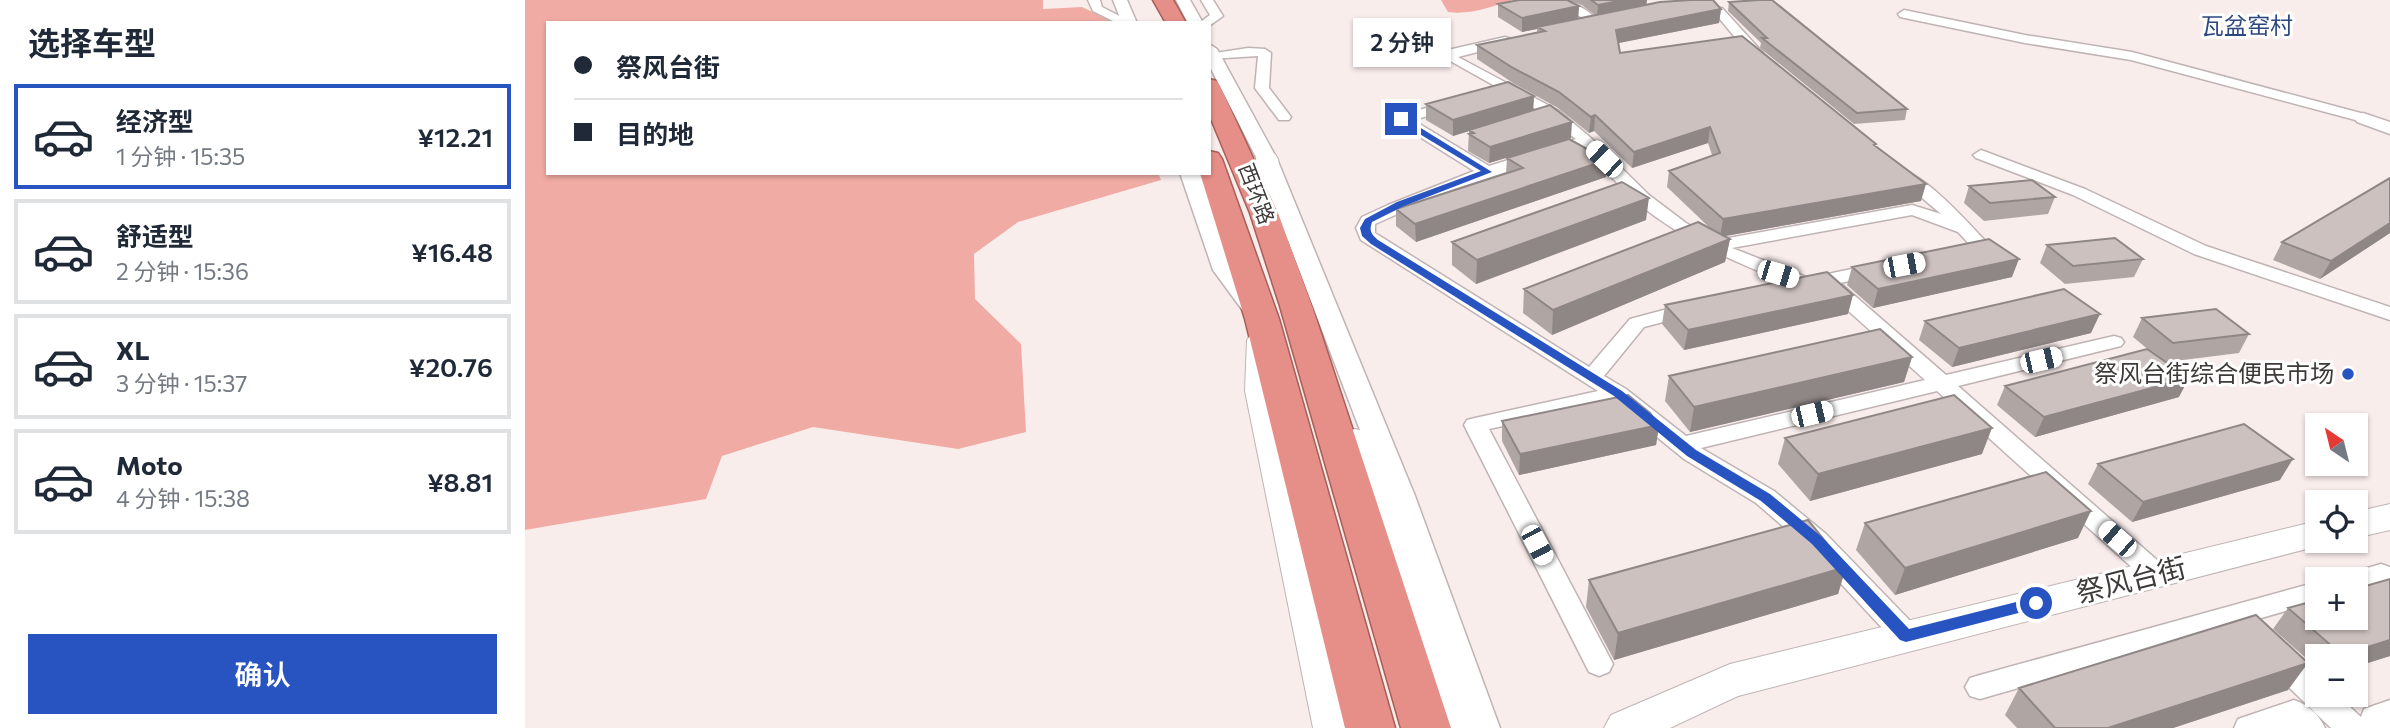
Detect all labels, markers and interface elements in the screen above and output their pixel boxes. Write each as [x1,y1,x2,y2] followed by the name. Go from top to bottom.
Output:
[2201,11,2293,39] district label: 瓦盆窑村
[1352,18,1450,66] callout: 2 分钟
[28,22,156,62] text: 选择车型
[1370,28,1434,56] text: 2 分钟
[616,51,720,82] text: 祭风台街
[1385,103,1417,135] route end
[32,105,95,168] icon: car
[116,105,194,136] text: 经济型
[616,118,694,149] text: 目的地
[418,121,493,152] text: ¥12.21
[1582,137,1627,181] car
[116,142,245,170] text: 1 分钟 · 15:35
[1234,160,1280,227] street label: 西环路
[32,220,95,283] icon: car
[116,220,194,251] text: 舒适型
[411,236,493,267] text: ¥16.48
[1882,251,1927,279] car
[116,257,249,285] text: 2 分钟 · 15:36
[1755,258,1802,290] car
[116,334,150,365] text: XL
[32,335,95,398] icon: car
[2019,345,2064,375] car
[409,351,493,382] text: ¥20.76
[2094,358,2334,387] place label: 祭风台街综合便民市场
[2340,366,2356,382] marker: 祭风台街综合便民市场
[116,369,247,397] text: 3 分钟 · 15:37
[1790,399,1835,429] car
[2305,413,2368,476] north arrow
[2305,413,2368,707] map controls
[116,449,183,480] text: Moto
[32,450,95,513] icon: car
[427,466,493,497] text: ¥8.81
[116,484,250,512] text: 4 分钟 · 15:38
[2305,490,2368,553] button: locate
[2095,517,2140,561] car
[1518,522,1557,568] car
[2072,549,2189,609] street label: 祭风台街
[2305,567,2368,630] button: +
[2020,587,2052,619] route start
[28,634,497,714] button: 确认
[2305,644,2368,707] button: −

